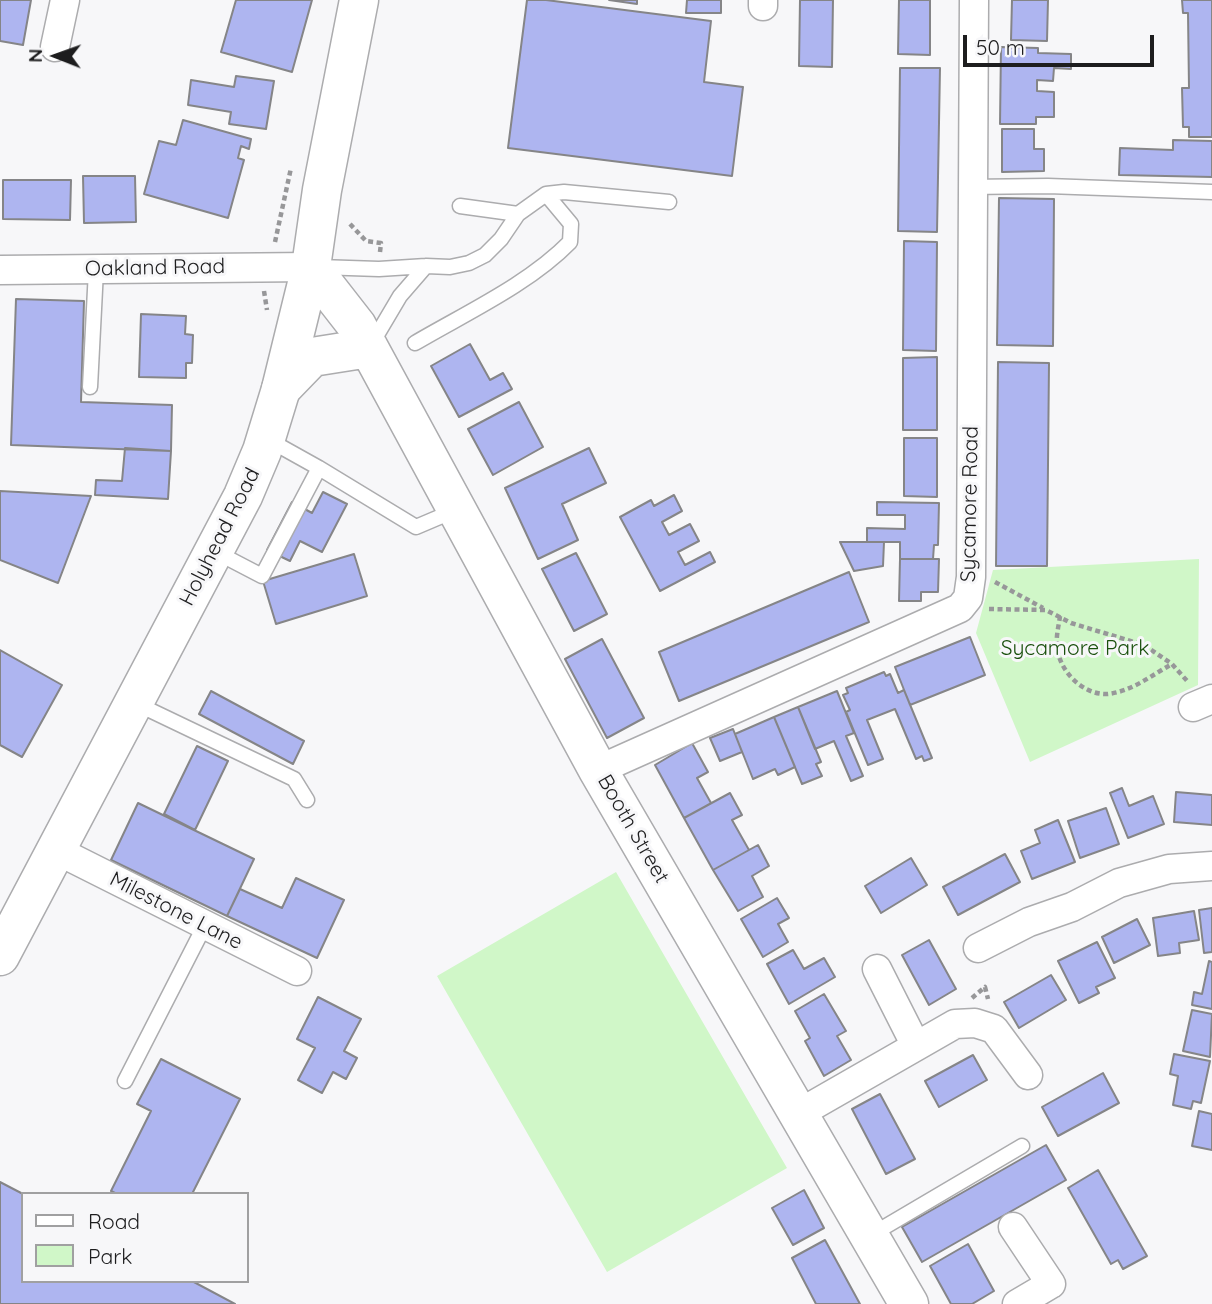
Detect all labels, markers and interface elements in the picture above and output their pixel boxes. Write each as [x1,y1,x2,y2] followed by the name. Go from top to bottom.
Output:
[21,21,91,91] north arrow
[967,21,1158,65] scale bar
[976,34,1025,60] text: 50 m
[23,48,47,63] text: N
[85,254,225,282] street label: Oakland Road
[956,426,984,582] street label: Sycamore Road
[174,464,266,610] street label: Holyhead Road
[1001,636,1149,662] park label: Sycamore Park
[592,770,674,888] street label: Booth Street
[105,867,247,955] street label: Milestone Lane
[21,1192,248,1283] legend
[88,1208,140,1234] text: Road
[88,1243,132,1269] text: Park

